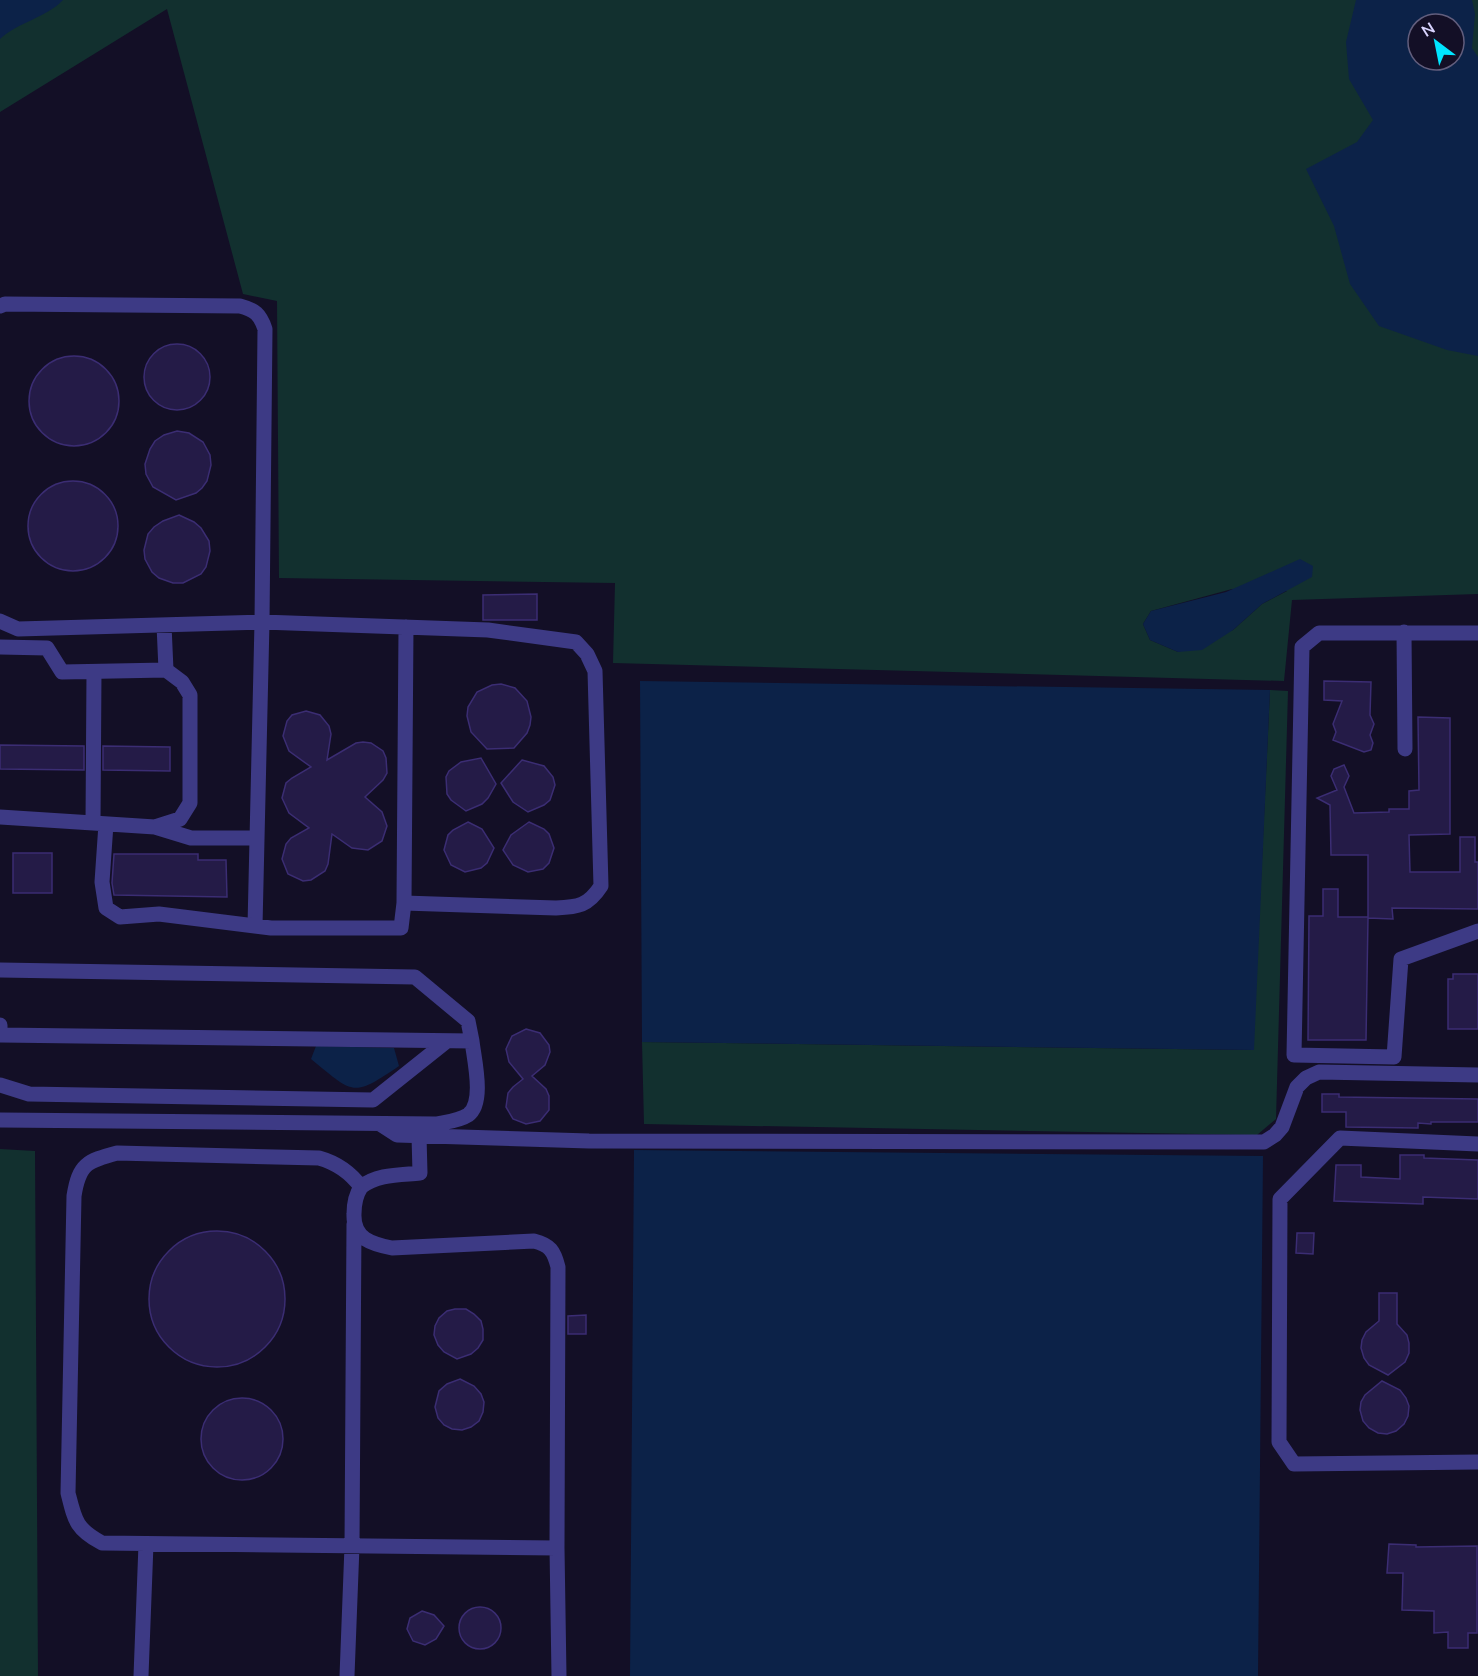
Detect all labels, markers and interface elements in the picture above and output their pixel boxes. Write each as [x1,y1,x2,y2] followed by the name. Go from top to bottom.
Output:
[1406,12,1466,72] north arrow
[1418,18,1438,41] text: N

